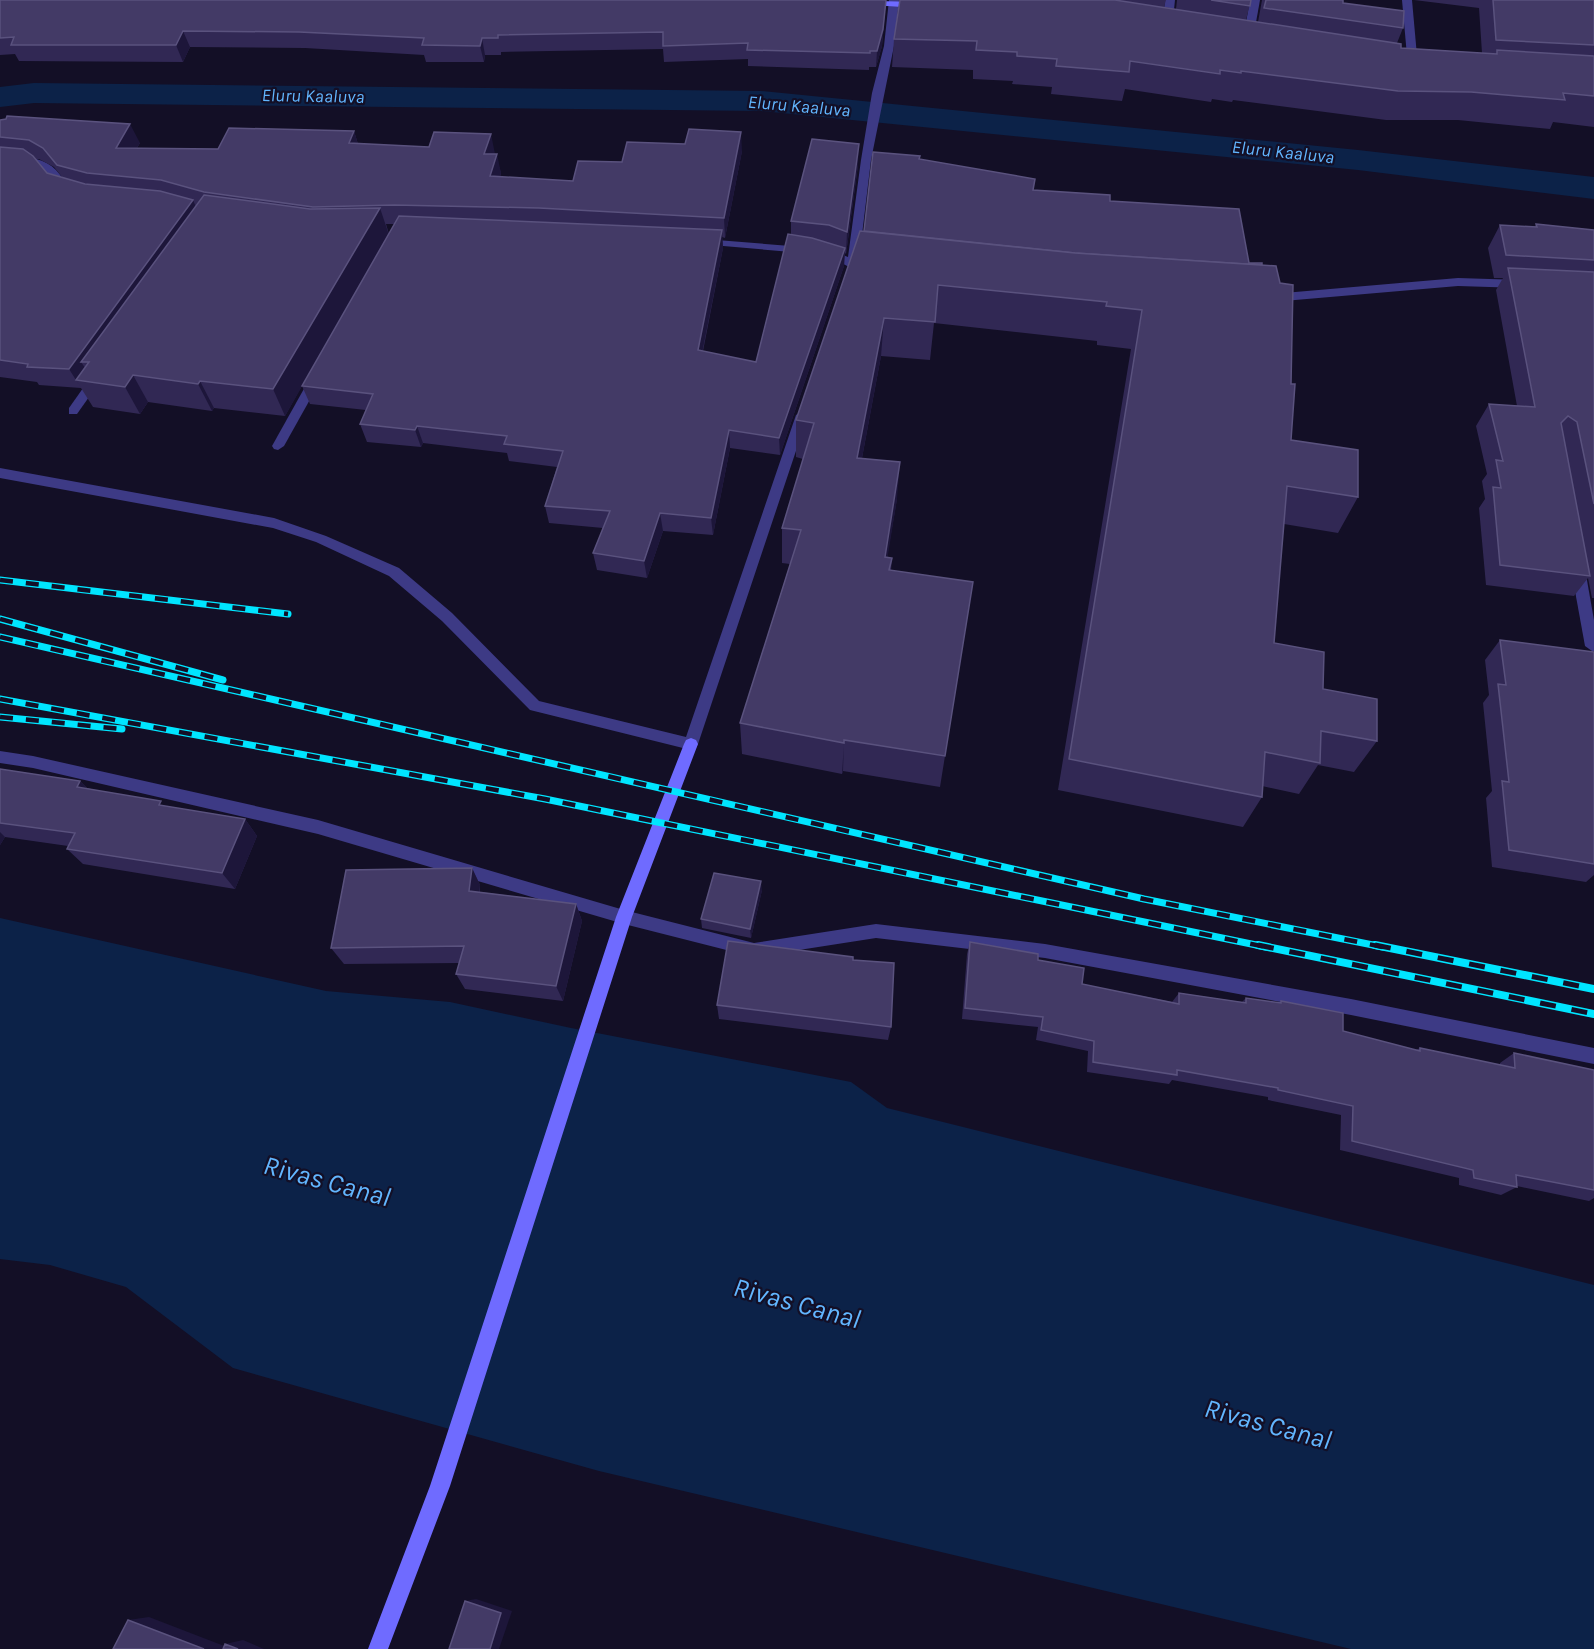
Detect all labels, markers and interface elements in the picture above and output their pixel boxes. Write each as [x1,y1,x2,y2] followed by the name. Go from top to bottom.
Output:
[261,84,365,108] water label: Eluru Kaaluva
[747,91,851,121] water label: Eluru Kaaluva
[1231,136,1335,168] water label: Eluru Kaaluva
[260,1149,394,1213] water label: Rivas Canal
[730,1271,864,1335] water label: Rivas Canal
[1201,1392,1335,1456] water label: Rivas Canal

